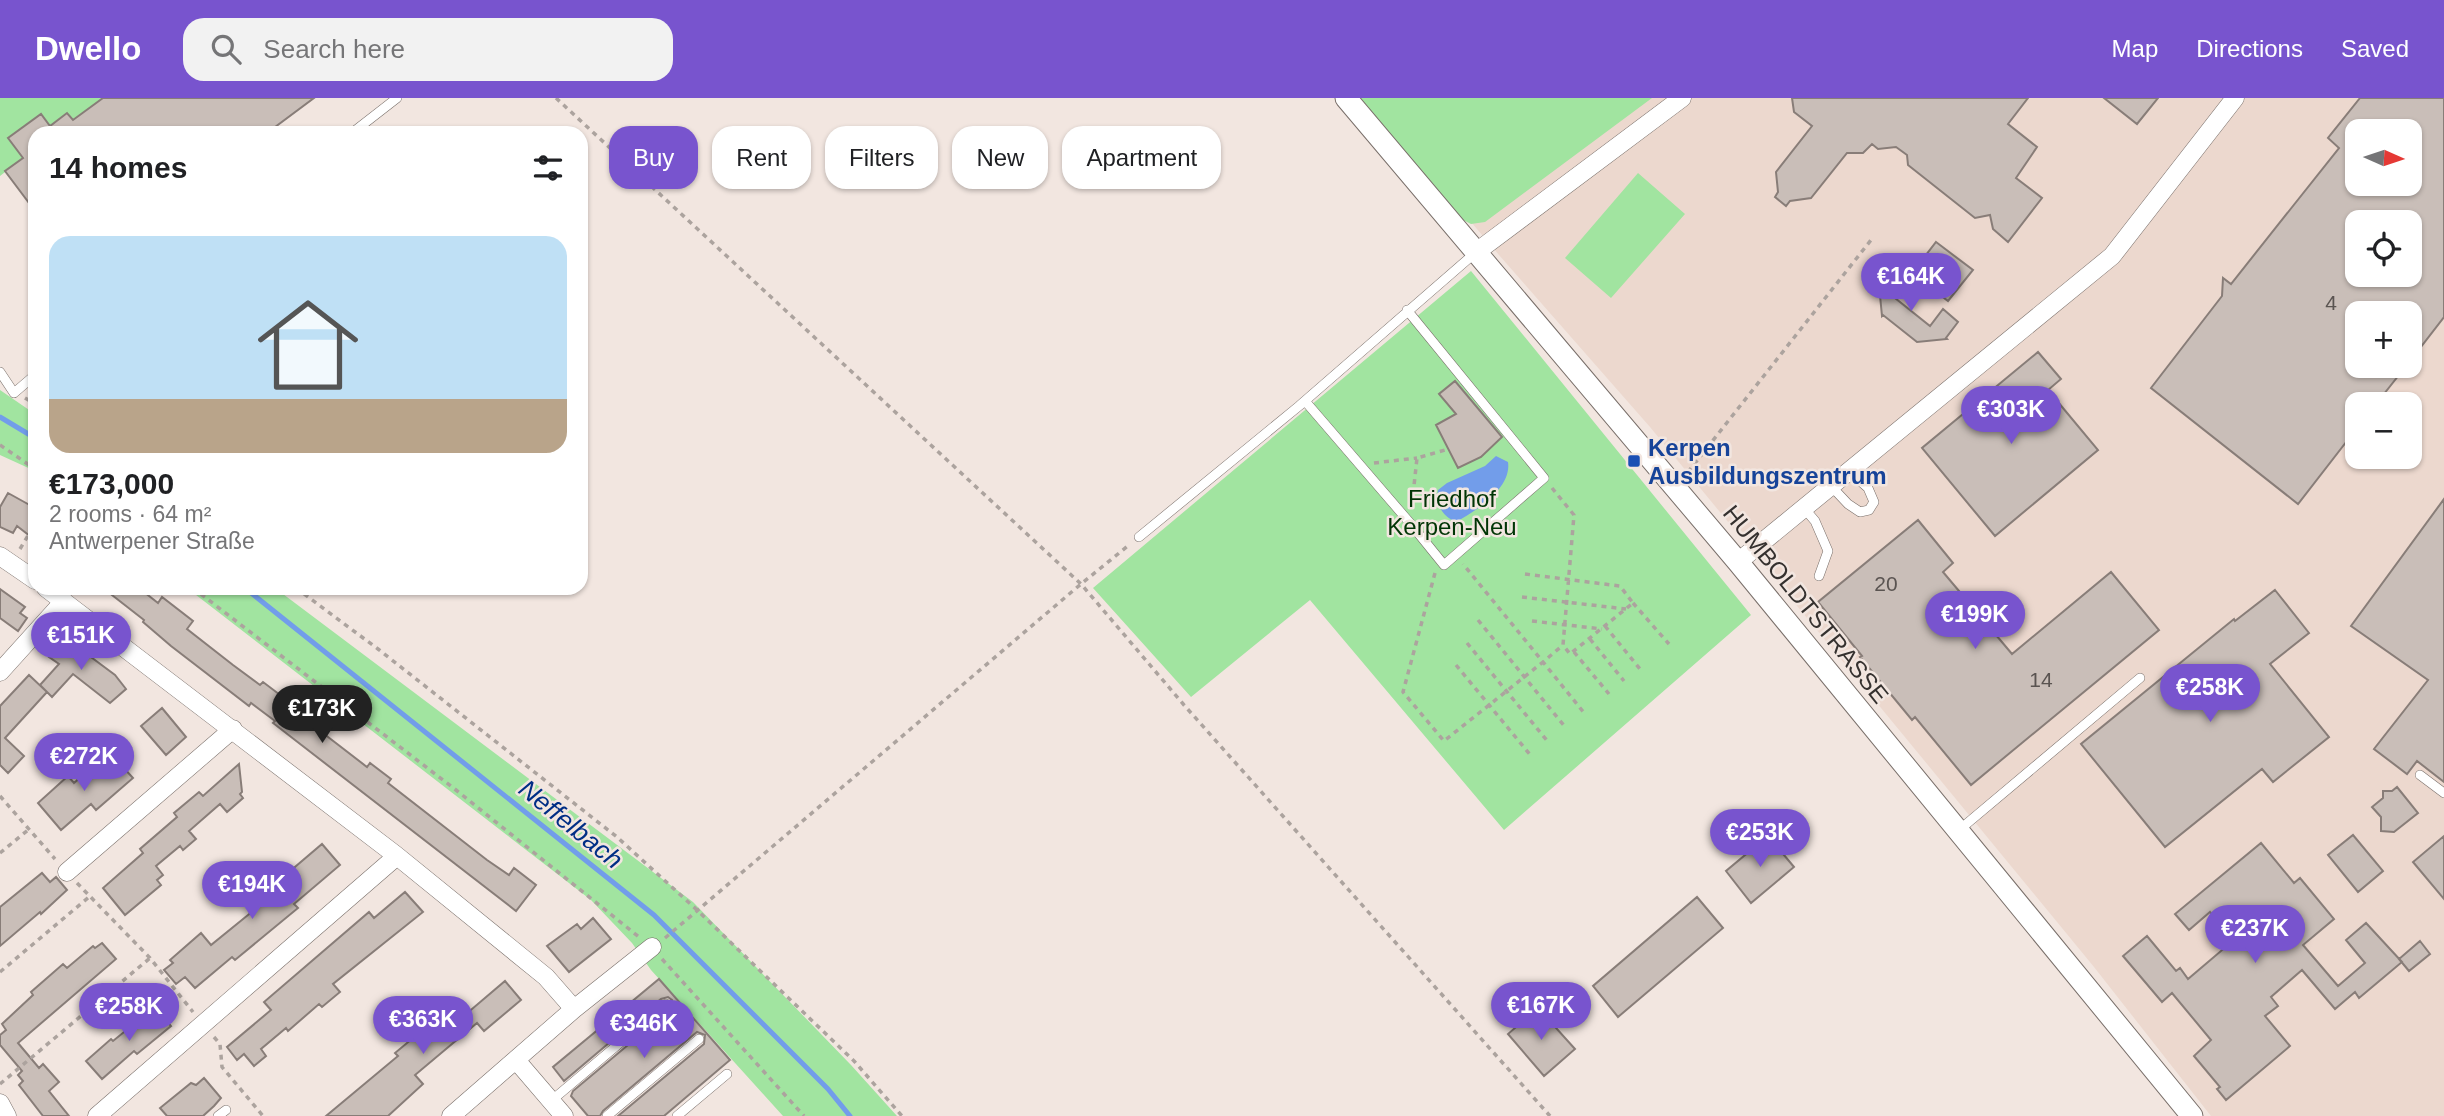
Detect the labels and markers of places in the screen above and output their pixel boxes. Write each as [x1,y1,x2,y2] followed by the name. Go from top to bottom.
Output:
[1862,254,1960,313] pin: €164K
[1962,386,2060,446] pin: €303K
[1648,434,1887,489] place label: Kerpen Ausbildungszentrum
[1626,453,1642,469] marker: Kerpen Ausbildungszentrum
[1926,592,2024,651] pin: €199K
[32,612,130,672] pin: €151K
[2161,664,2259,724] pin: €258K
[273,686,371,745] pin: €173K
[35,734,133,793] pin: €272K
[1711,810,1809,869] pin: €253K
[203,862,301,921] pin: €194K
[2206,906,2304,965] pin: €237K
[1492,982,1590,1042] pin: €167K
[80,984,178,1043] pin: €258K
[374,996,472,1056] pin: €363K
[595,1000,693,1060] pin: €346K

